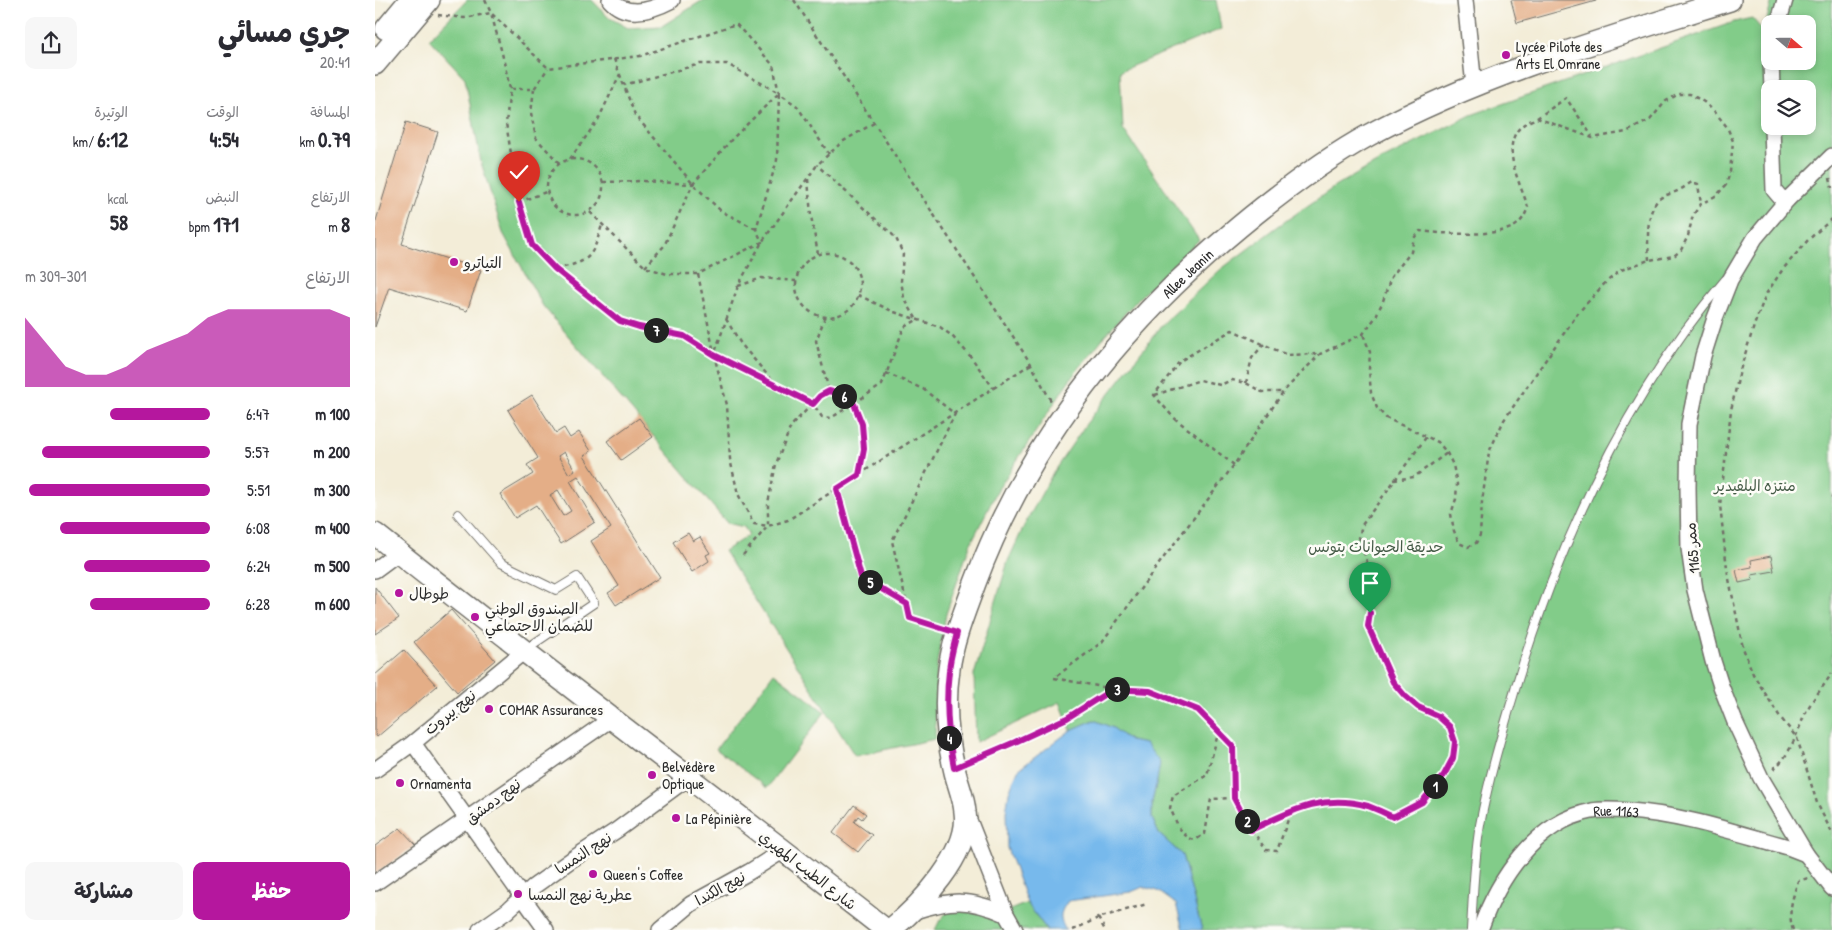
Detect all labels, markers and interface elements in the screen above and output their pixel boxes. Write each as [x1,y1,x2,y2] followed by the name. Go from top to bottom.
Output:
[218,13,350,51] text: جري مسائي
[1761,15,1816,70] north arrow
[1761,15,1816,135] map controls
[25,17,77,69] button: share
[1516,36,1602,74] place label: Lycée Pilote des Arts El Omrane
[1500,49,1512,61] marker: Lycée Pilote des Arts El Omrane
[320,51,350,73] text: 20:41
[1761,80,1816,135] button: layers
[94,102,128,121] text: الوتيرة
[206,102,239,121] text: الوقت
[310,102,350,121] text: المسافة
[97,125,128,154] text: 6:12
[209,125,239,154] text: 4:54
[318,125,350,154] text: 0.79
[73,132,97,151] text: /km
[299,132,318,151] text: km
[498,151,540,202] pin
[505,158,533,186] icon: check
[206,187,239,206] text: النبض
[311,187,350,206] text: الارتفاع
[108,189,128,208] text: kcal
[110,208,128,237] text: 58
[213,210,239,239] text: 171
[341,210,350,239] text: 8
[189,217,213,236] text: bpm
[328,217,341,236] text: m
[1157,243,1218,302] street label: Allee Jeanin
[463,252,502,273] place label: التياترو
[448,256,460,268] marker: التياترو
[25,265,87,287] text: 301–309 m
[305,266,350,288] text: الارتفاع
[643,318,669,342] pin: 7
[653,321,660,340] text: 7
[831,384,857,408] pin: 6
[842,387,847,406] text: 6
[246,403,270,425] text: 6:47
[315,403,350,425] text: 100 m
[245,441,270,463] text: 5:57
[314,441,350,463] text: 200 m
[1712,475,1796,496] park label: منتزه البلفيدير
[247,479,270,501] text: 5:51
[314,479,350,501] text: 300 m
[246,517,270,539] text: 6:08
[315,517,350,539] text: 400 m
[1679,522,1705,574] street label: ممر 1165
[1308,536,1444,557] park label: حديقة الحيوانات بتونس
[246,555,270,577] text: 6:24
[314,555,350,577] text: 500 m
[1349,562,1391,613] pin
[1356,569,1384,597] icon: arrive
[857,570,883,594] pin: 5
[868,573,873,592] text: 5
[409,583,449,604] place label: طوطال
[393,587,405,599] marker: طوطال
[245,593,270,615] text: 6:28
[315,593,350,615] text: 600 m
[485,598,593,639] place label: الصندوق الوطني للضمان الاجتماعي
[469,611,481,623] marker: الصندوق الوطني للضمان الاجتماعي
[1105,676,1129,702] pin: 3
[1114,680,1121,699] text: 3
[420,685,480,739] street label: نهج بيروت
[499,699,603,720] place label: COMAR Assurances
[483,703,495,715] marker: COMAR Assurances
[937,726,961,750] pin: 4
[947,729,952,748] text: 4
[662,756,715,794] place label: Belvédère Optique
[646,769,658,781] marker: Belvédère Optique
[410,773,471,794] place label: Ornamenta
[461,773,525,829] street label: نهج دمشق
[1423,774,1447,798] pin: 1
[394,777,406,789] marker: Ornamenta
[1433,777,1438,796] text: 1
[1592,799,1640,822] street label: Rue 1163
[686,808,752,829] place label: La Pépinière
[1235,808,1259,834] pin: 2
[670,812,682,824] marker: La Pépinière
[1244,812,1251,831] text: 2
[754,825,861,915] street label: شارع الطيب المهيري
[550,827,616,879] street label: نهج النمسا
[25,862,183,920] button: مشاركة
[193,862,350,920] button: حفظ
[603,864,683,885] place label: Queen's Coffee
[691,866,749,910] street label: نهج الكندا
[587,868,599,880] marker: Queen's Coffee
[528,884,632,905] place label: عطرية نهج النمسا
[512,888,524,900] marker: عطرية نهج النمسا

